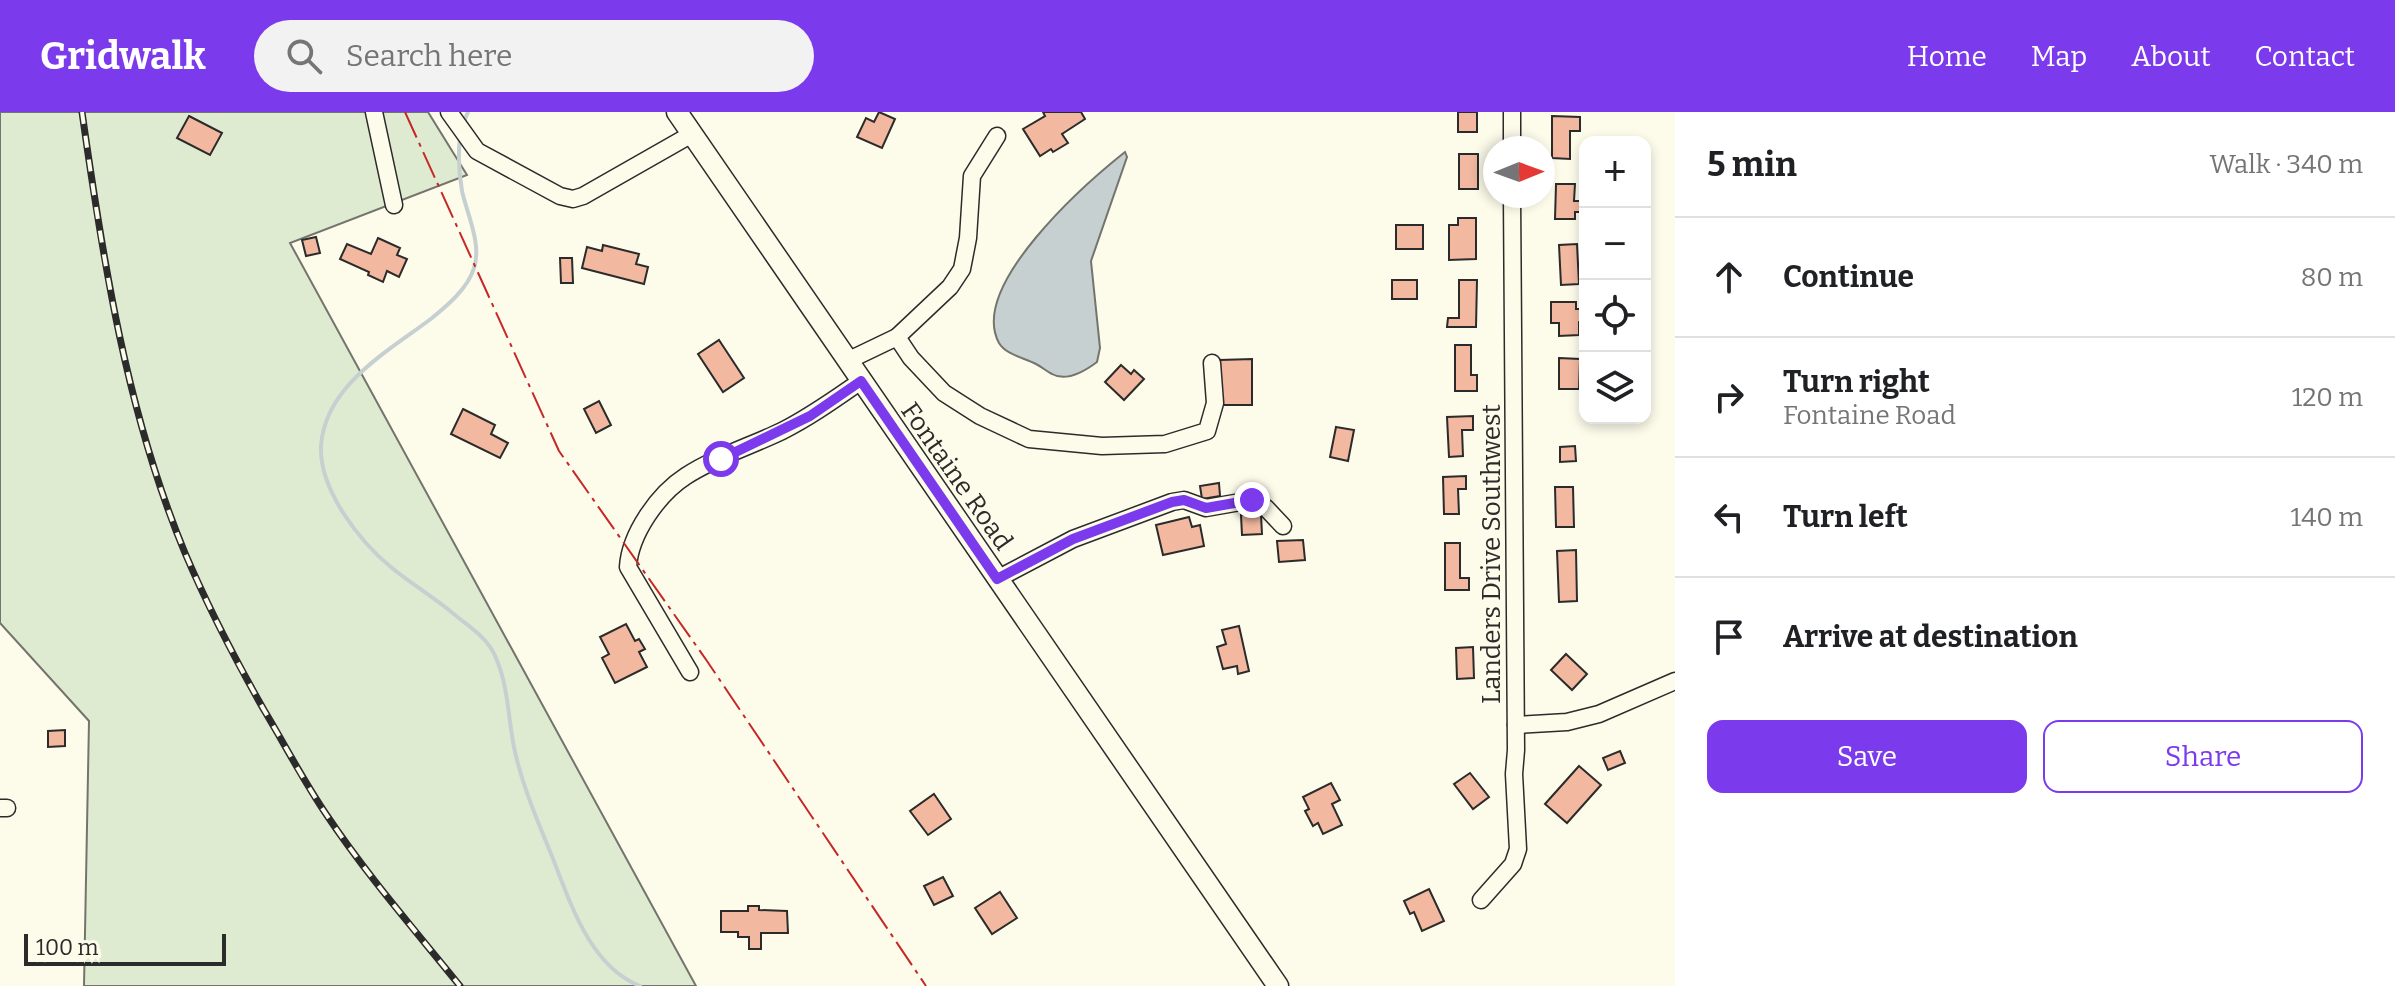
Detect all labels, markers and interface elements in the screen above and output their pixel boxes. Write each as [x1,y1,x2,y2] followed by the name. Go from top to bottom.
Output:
[254,20,814,92] search box
[40,33,206,79] text: Gridwalk
[282,34,326,78] icon: search
[346,38,512,74] text: Search here
[1907,40,1987,73] text: Home
[2031,40,2087,73] text: Map
[2131,40,2211,73] text: About
[2255,40,2355,73] text: Contact
[1483,136,1555,208] north arrow
[1579,136,1651,424] map controls
[1579,136,1651,208] button: +
[1707,144,1797,185] text: 5 min
[2210,149,2363,180] text: Walk · 340 m
[1579,208,1651,280] button: −
[1707,255,1751,299] icon: ahead
[1783,259,1914,295] text: Continue
[2301,262,2363,293] text: 80 m
[1579,280,1651,352] button: locate
[1579,352,1651,424] button: layers
[1783,364,1930,400] text: Turn right
[1707,375,1751,419] icon: right
[2292,382,2363,413] text: 120 m
[894,397,1019,556] street label: Fontaine Road
[1783,400,1956,431] text: Fontaine Road
[1476,404,1507,704] street label: Landers Drive Southwest
[703,441,739,477] route start
[1234,482,1270,518] route end
[1707,495,1751,539] icon: left
[1783,499,1908,535] text: Turn left
[2291,502,2363,533] text: 140 m
[1707,615,1751,659] icon: arrive
[1783,619,2078,655] text: Arrive at destination
[1707,720,2027,793] button: Save
[2043,720,2363,793] button: Share
[24,930,226,966] scale bar
[36,934,99,961] text: 100 m

